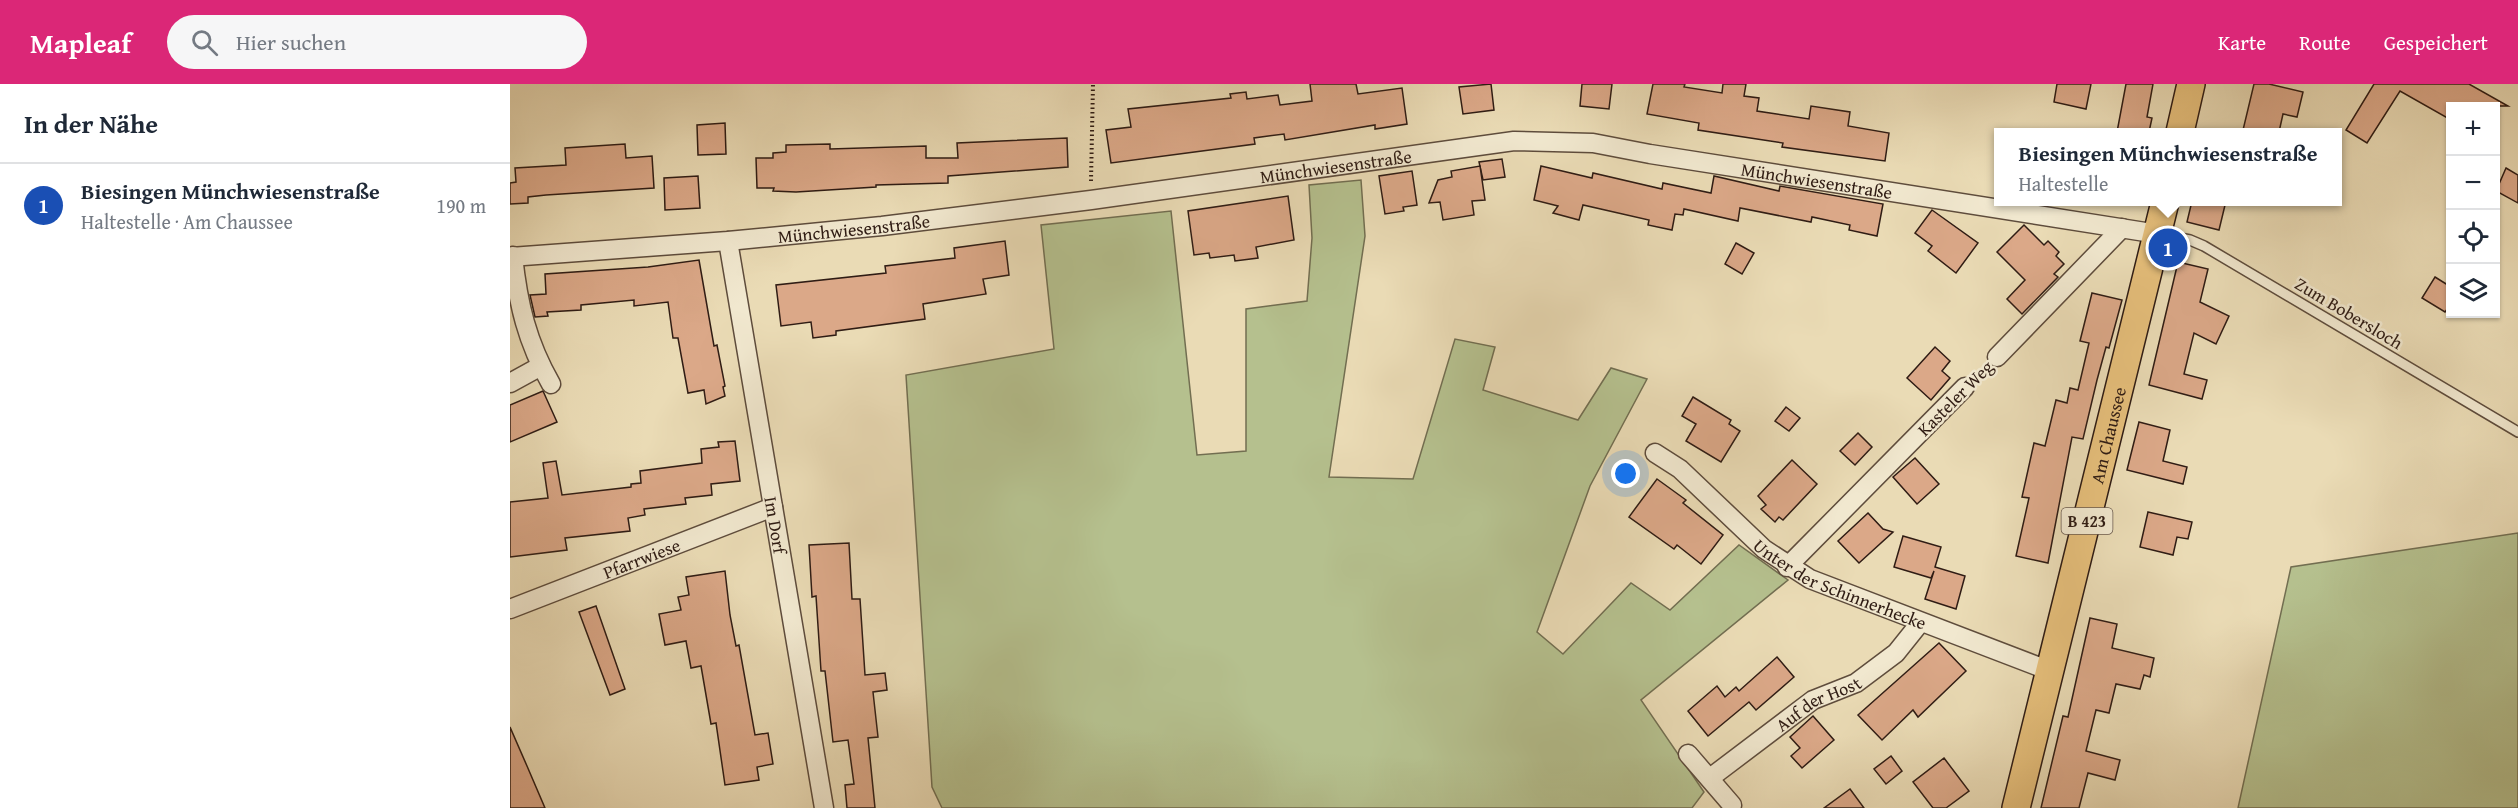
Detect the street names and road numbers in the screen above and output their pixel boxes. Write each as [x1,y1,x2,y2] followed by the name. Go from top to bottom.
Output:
[1258,142,1413,190] street label: Münchwiesenstraße
[1739,155,1894,205] street label: Münchwiesenstraße
[776,207,931,250] street label: Münchwiesenstraße
[2290,270,2408,356] street label: Zum Bobersloch
[1911,354,1999,442] street label: Kasteler Weg
[2083,384,2133,486] street label: Am Chaussee
[758,494,795,558] street label: Im Dorf
[2062,508,2112,534] road number: B 423
[599,531,684,585] street label: Pfarrwiese
[1747,532,1930,636] street label: Unter der Schinnerhecke
[1769,670,1868,738] street label: Auf der Host

